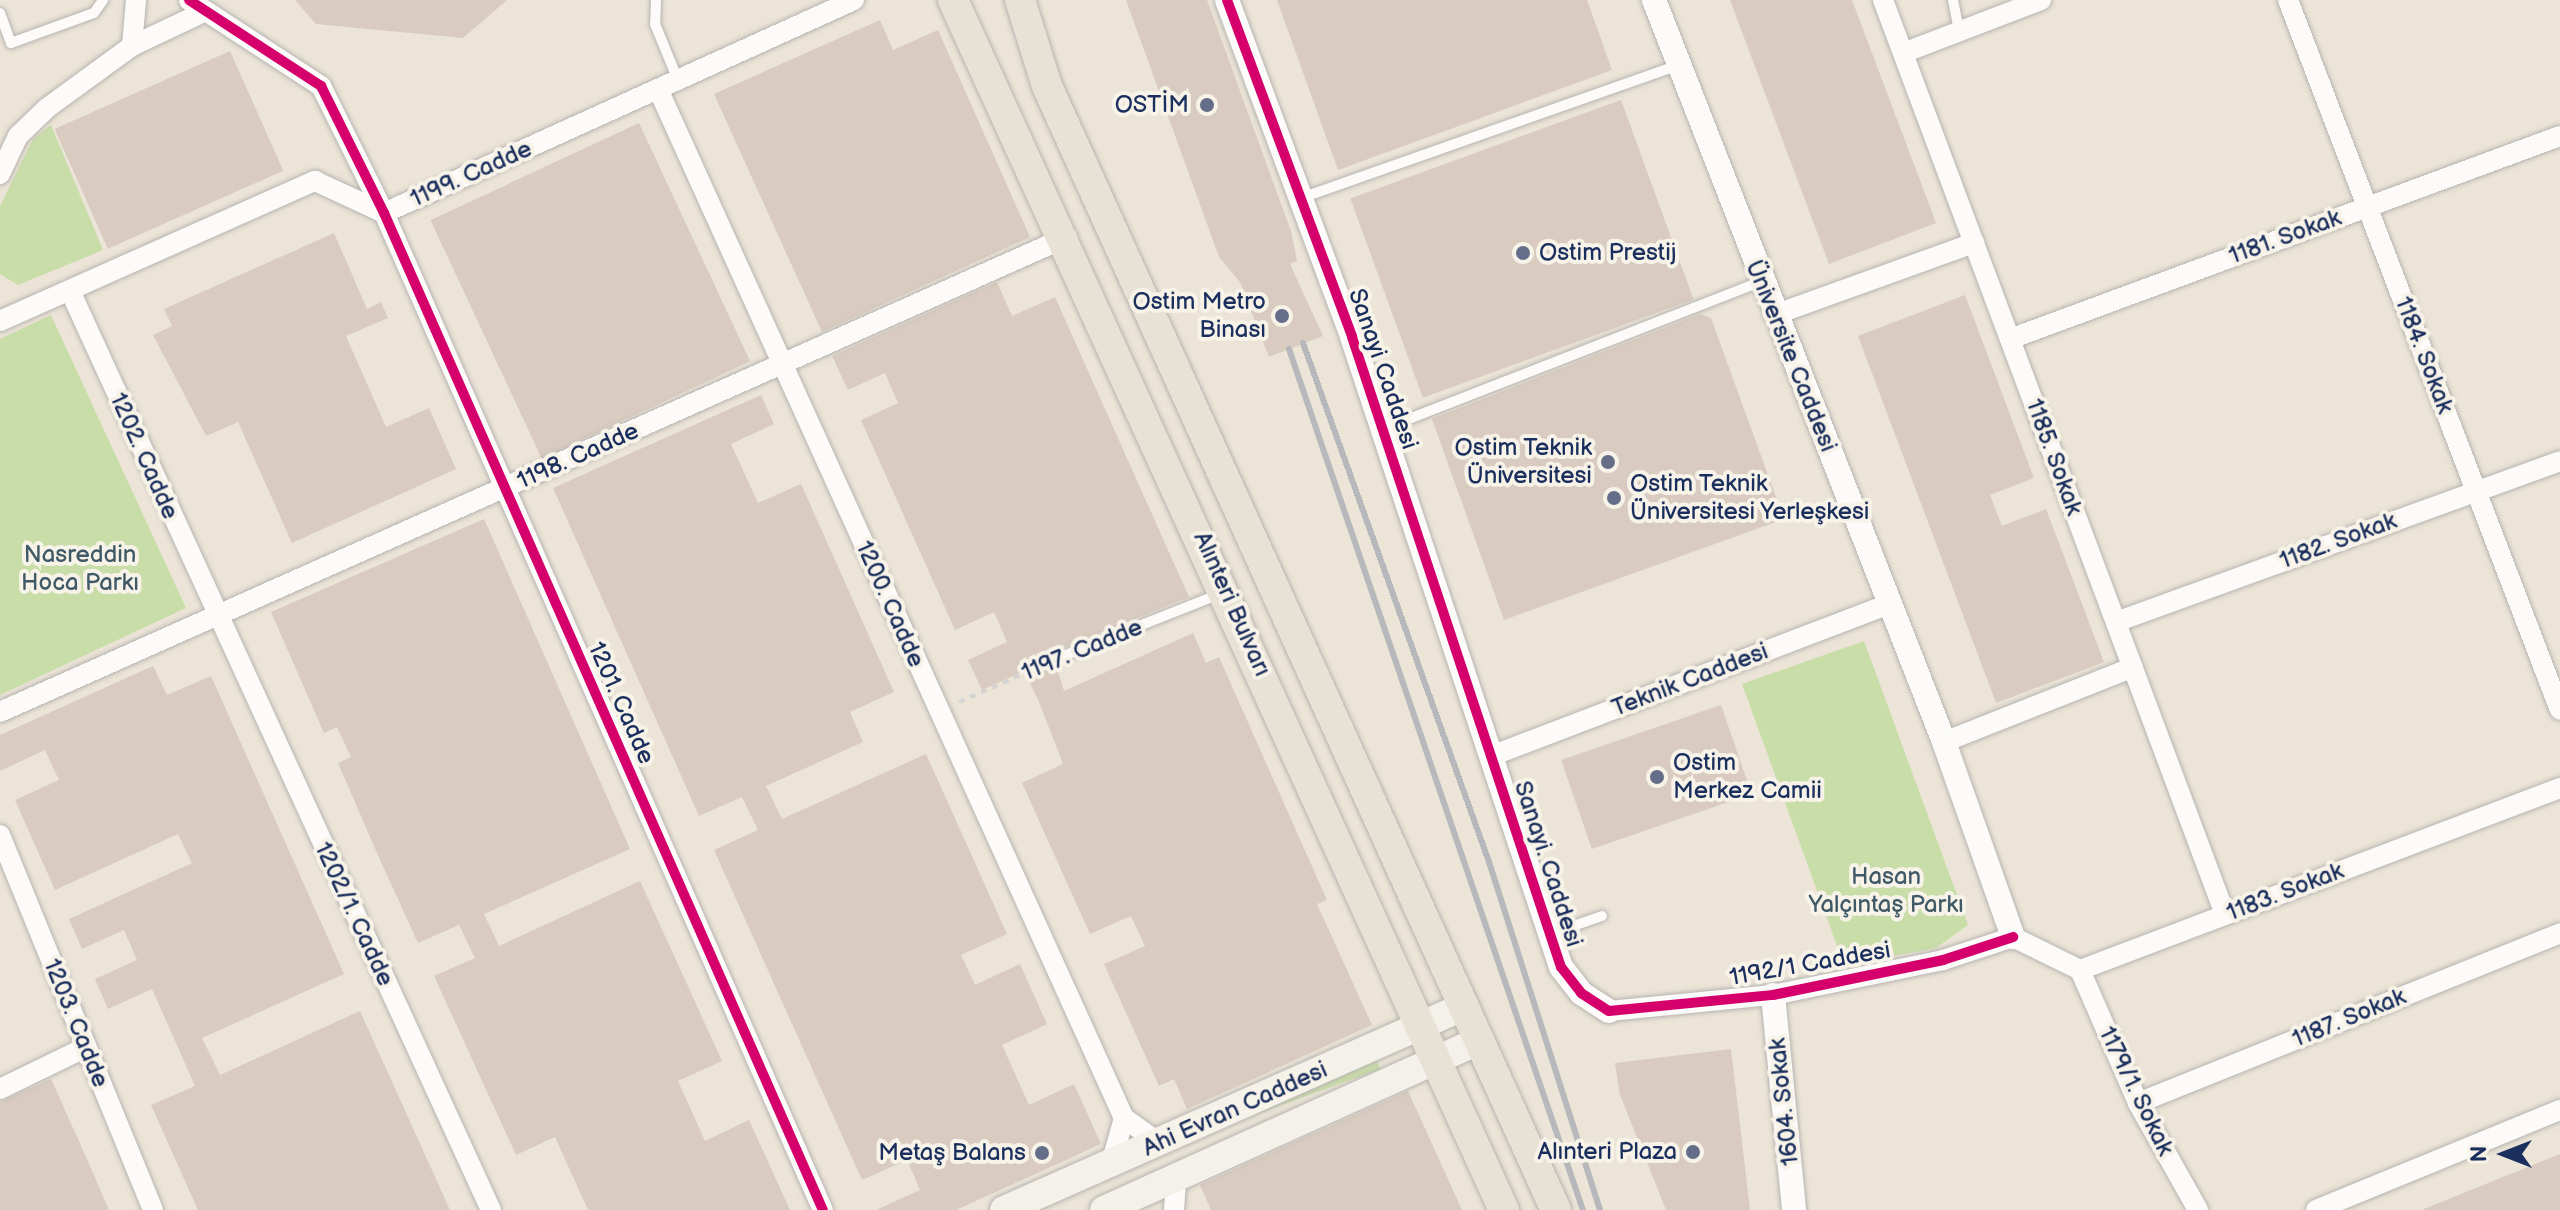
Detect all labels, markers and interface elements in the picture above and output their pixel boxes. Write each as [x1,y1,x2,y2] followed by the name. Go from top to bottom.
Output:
[1115,91,1189,119] place label: OSTİM
[1196,94,1218,116] marker: OSTİM
[406,134,536,214] street label: 1199. Cadde
[2225,203,2345,271] street label: 1181. Sokak
[1539,239,1677,267] place label: Ostim Prestij
[1514,244,1532,262] marker: Ostim Prestij
[1739,256,1843,456] street label: Üniversite Caddesi
[1342,285,1424,453] street label: Sanayi Caddesi
[1132,288,1266,344] place label: Ostim Metro Binası
[2388,292,2460,418] street label: 1184. Sokak
[1273,307,1291,325] marker: Ostim Metro Binası
[103,388,185,524] street label: 1202. Cadde
[2020,395,2088,519] street label: 1185. Sokak
[513,416,643,496] street label: 1198. Cadde
[1454,434,1592,490] place label: Ostim Teknik Üniversitesi
[1599,453,1617,471] marker: Ostim Teknik Üniversitesi
[1630,470,1871,526] place label: Ostim Teknik Üniversitesi Yerleşkesi
[1605,489,1623,507] marker: Ostim Teknik Üniversitesi Yerleşkesi
[2275,506,2401,576] street label: 1182. Sokak
[1187,527,1277,681] street label: Alınteri Bulvarı
[849,536,931,672] street label: 1200. Cadde
[21,541,139,597] park label: Nasreddin Hoca Parkı
[1017,613,1147,687] street label: 1197. Cadde
[1608,637,1772,723] street label: Teknik Caddesi
[581,638,661,768] street label: 1201. Cadde
[1673,749,1822,805] place label: Ostim Merkez Camii
[1648,768,1666,786] marker: Ostim Merkez Camii
[1508,777,1588,951] street label: Sanayi. Caddesi
[308,837,400,991] street label: 1202/1. Cadde
[2222,856,2348,928] street label: 1183. Sokak
[1808,863,1964,919] park label: Hasan Yalçıntaş Parkı
[1727,936,1893,992] street label: 1192/1 Caddesi
[37,955,115,1091] street label: 1203. Cadde
[2288,982,2410,1054] street label: 1187. Sokak
[2092,1022,2180,1160] street label: 1179/1. Sokak
[1763,1036,1805,1168] street label: 1604. Sokak
[1138,1055,1332,1163] street label: Ahi Evran Caddesi
[2464,1114,2544,1194] north arrow
[1537,1138,1677,1166] place label: Alınteri Plaza
[878,1139,1026,1167] place label: Metaş Balans
[1684,1143,1702,1161] marker: Alınteri Plaza
[1033,1144,1051,1162] marker: Metaş Balans
[2466,1146,2493,1162] text: N

